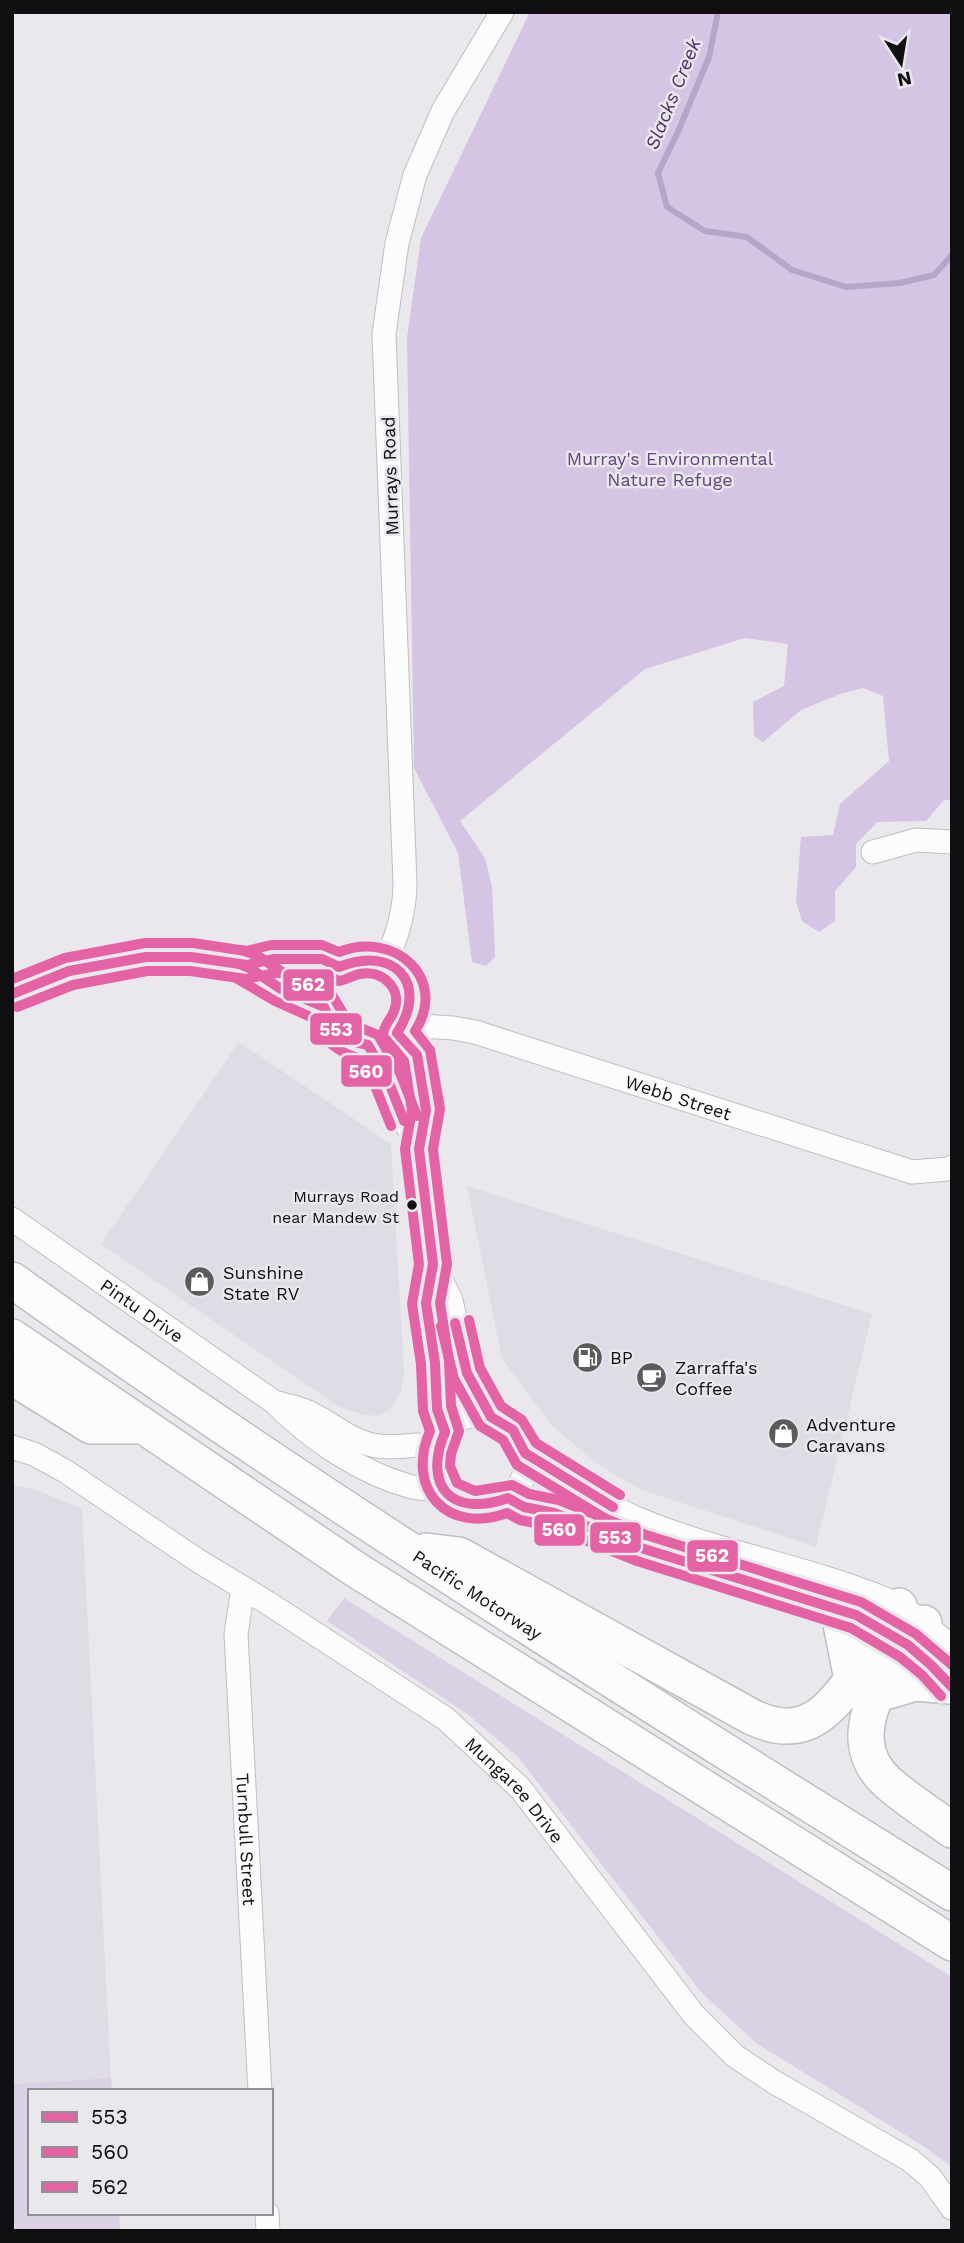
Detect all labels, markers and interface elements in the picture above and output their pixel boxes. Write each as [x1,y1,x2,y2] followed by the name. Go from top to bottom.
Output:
[866,28,936,98] north arrow
[640,35,706,153] water label: Slacks Creek
[895,66,914,92] text: N
[377,416,403,536] street label: Murrays Road
[567,448,774,490] park label: Murray's Environmental Nature Refuge
[282,968,335,1002] line badge: 562
[291,973,325,996] text: 562
[309,1012,363,1046] line badge: 553
[319,1018,353,1041] text: 553
[340,1054,393,1088] line badge: 560
[348,1060,384,1083] text: 560
[623,1070,734,1124] street label: Webb Street
[272,1187,399,1227] place label: Murrays Road near Mandew St
[405,1198,419,1212] marker: Murrays Road near Mandew St
[223,1262,304,1304] place label: Sunshine State RV
[183,1265,217,1299] shop icon: Sunshine State RV
[97,1274,188,1346] street label: Pintu Drive
[570,1340,604,1374] fuel station icon: BP
[610,1347,633,1368] place label: BP
[675,1357,758,1399] place label: Zarraffa's Coffee
[635,1360,669,1394] cafe icon: Zarraffa's Coffee
[806,1414,896,1456] place label: Adventure Caravans
[766,1417,800,1451] shop icon: Adventure Caravans
[533,1513,586,1547] line badge: 560
[541,1518,577,1541] text: 560
[589,1521,642,1554] line badge: 553
[598,1526,632,1549] text: 553
[686,1539,739,1573] line badge: 562
[695,1544,729,1567] text: 562
[409,1545,547,1644] street label: Pacific Motorway
[461,1732,568,1847] street label: Mungaree Drive
[233,1772,261,1906] street label: Turnbull Street
[28,2089,273,2215] legend
[91,2104,128,2129] text: 553
[91,2139,129,2164] text: 560
[91,2174,128,2199] text: 562

